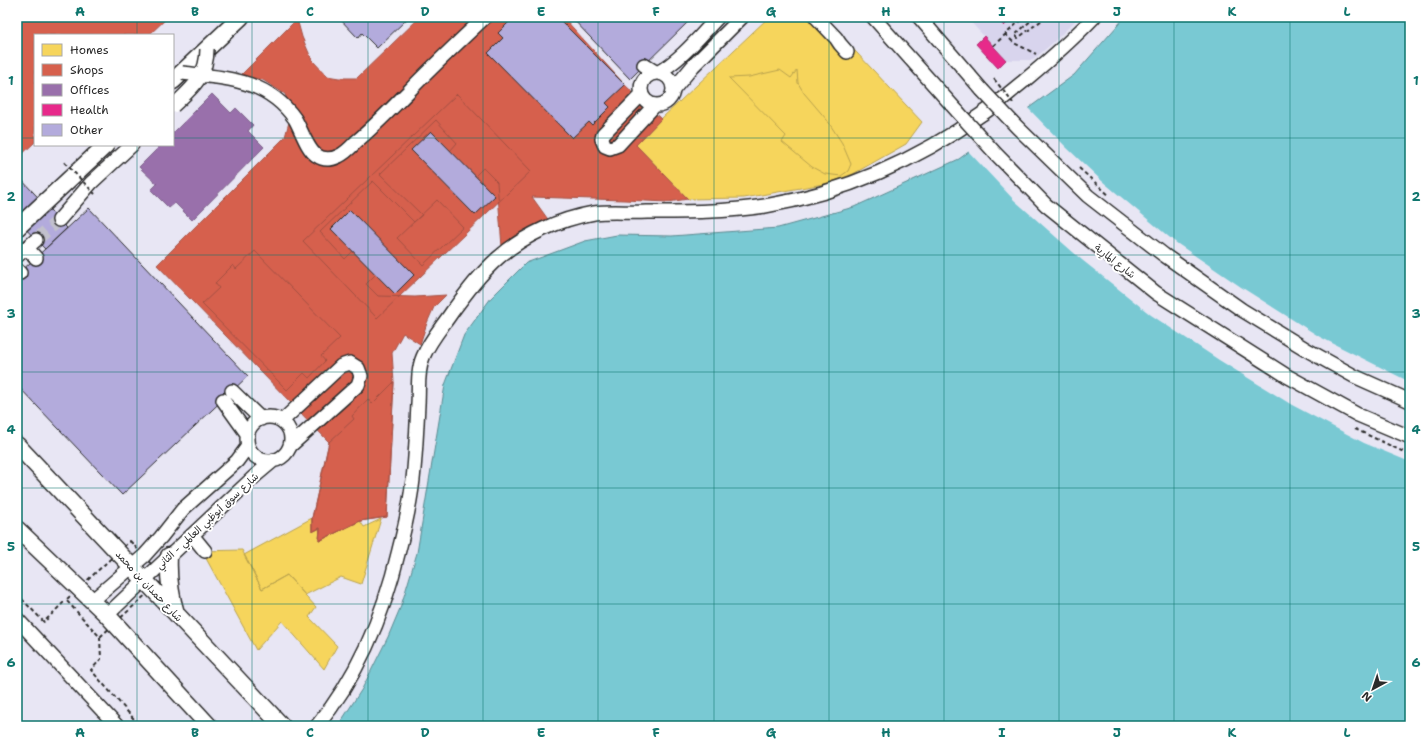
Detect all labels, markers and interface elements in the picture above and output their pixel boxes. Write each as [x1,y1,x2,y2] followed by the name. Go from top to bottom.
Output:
[75,3,85,20] text: A
[191,3,199,20] text: B
[306,3,314,20] text: C
[420,3,430,20] text: D
[537,3,546,20] text: E
[652,3,660,20] text: F
[766,3,777,20] text: G
[881,3,891,20] text: H
[998,3,1006,20] text: I
[1113,3,1121,20] text: J
[1228,3,1237,20] text: K
[1343,3,1351,20] text: L
[34,34,174,146] legend
[70,42,109,58] text: Homes
[70,62,104,78] text: Shops
[8,72,14,89] text: 1
[1413,72,1419,89] text: 1
[70,82,110,98] text: Offices
[70,102,109,118] text: Health
[70,122,104,138] text: Other
[6,188,16,205] text: 2
[1411,188,1421,205] text: 2
[1091,241,1138,282] street label: شارع المارِية
[6,305,16,322] text: 3
[1411,305,1421,322] text: 3
[6,421,16,438] text: 4
[1411,421,1421,438] text: 4
[153,470,263,574] street label: شارع سوق أبوظبي العالمي - الثاني
[7,538,15,555] text: 5
[1412,538,1420,555] text: 5
[112,548,185,625] street label: شارع حمدان بن محمد
[6,654,16,671] text: 6
[1411,654,1421,671] text: 6
[1353,669,1393,709] north arrow
[1359,688,1375,705] text: N
[75,724,85,741] text: A
[191,724,199,741] text: B
[306,724,314,741] text: C
[420,724,430,741] text: D
[537,724,546,741] text: E
[652,724,660,741] text: F
[766,724,777,741] text: G
[881,724,891,741] text: H
[998,724,1006,741] text: I
[1113,724,1121,741] text: J
[1228,724,1237,741] text: K
[1343,724,1351,741] text: L

